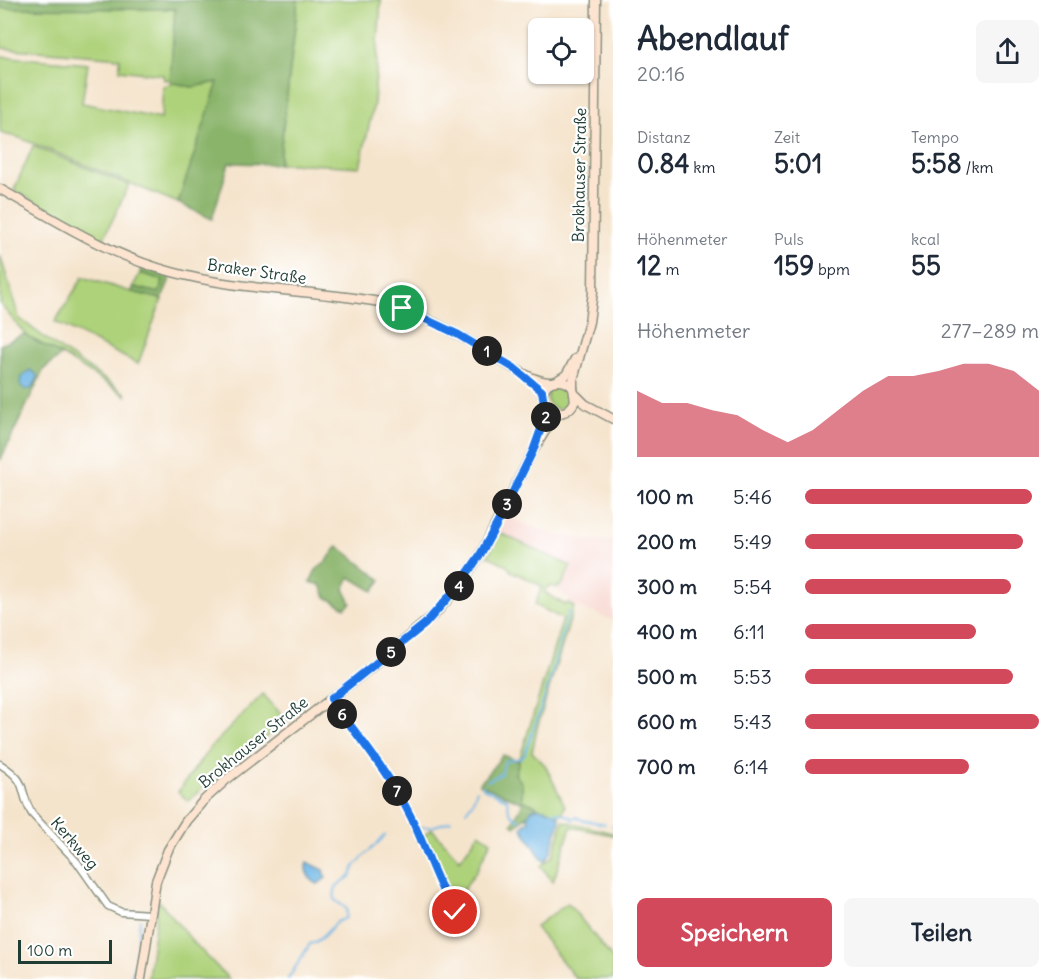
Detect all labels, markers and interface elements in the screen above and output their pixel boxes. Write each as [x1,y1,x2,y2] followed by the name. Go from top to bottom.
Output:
[637,17,789,59] text: Abendlauf
[528,18,594,84] map controls
[528,18,594,84] button: locate
[976,20,1039,83] button: share
[637,61,685,86] text: 20:16
[568,107,590,243] street label: Brokhauser Straße
[637,127,691,147] text: Distanz
[774,127,800,147] text: Zeit
[911,127,959,147] text: Tempo
[637,147,690,180] text: 0.84
[774,147,822,180] text: 5:01
[911,147,962,180] text: 5:58
[690,157,716,177] text: km
[962,157,994,177] text: /km
[637,229,728,249] text: Höhenmeter
[774,229,804,249] text: Puls
[911,229,940,249] text: kcal
[637,249,662,282] text: 12
[774,249,814,282] text: 159
[911,249,941,282] text: 55
[206,254,308,288] street label: Braker Straße
[662,259,679,279] text: m
[814,259,850,279] text: bpm
[376,282,427,333] pin
[385,291,418,324] icon: arrive
[637,318,750,343] text: Höhenmeter
[941,318,1039,343] text: 277–289 m
[472,336,502,366] pin: 1
[484,341,490,361] text: 1
[531,402,561,432] pin: 2
[542,407,550,427] text: 2
[637,484,694,509] text: 100 m
[733,484,772,509] text: 5:46
[492,489,522,519] pin: 3
[502,494,512,514] text: 3
[637,529,697,554] text: 200 m
[733,529,772,554] text: 5:49
[444,571,474,601] pin: 4
[637,574,697,599] text: 300 m
[733,574,772,599] text: 5:54
[454,576,464,596] text: 4
[637,619,697,644] text: 400 m
[733,619,765,644] text: 6:11
[376,637,406,667] pin: 5
[386,642,396,662] text: 5
[637,664,697,689] text: 500 m
[733,664,772,689] text: 5:53
[194,692,312,792] street label: Brokhauser Straße
[327,699,357,729] pin: 6
[337,704,347,724] text: 6
[637,709,697,734] text: 600 m
[733,709,772,734] text: 5:43
[637,754,695,779] text: 700 m
[733,754,769,779] text: 6:14
[382,776,412,806] pin: 7
[393,781,401,801] text: 7
[47,813,103,873] street label: Kerkweg
[429,886,480,937] pin
[438,895,471,928] icon: check
[637,898,832,967] button: Speichern
[844,898,1039,967] button: Teilen
[18,937,112,964] scale bar
[27,940,72,960] text: 100 m

